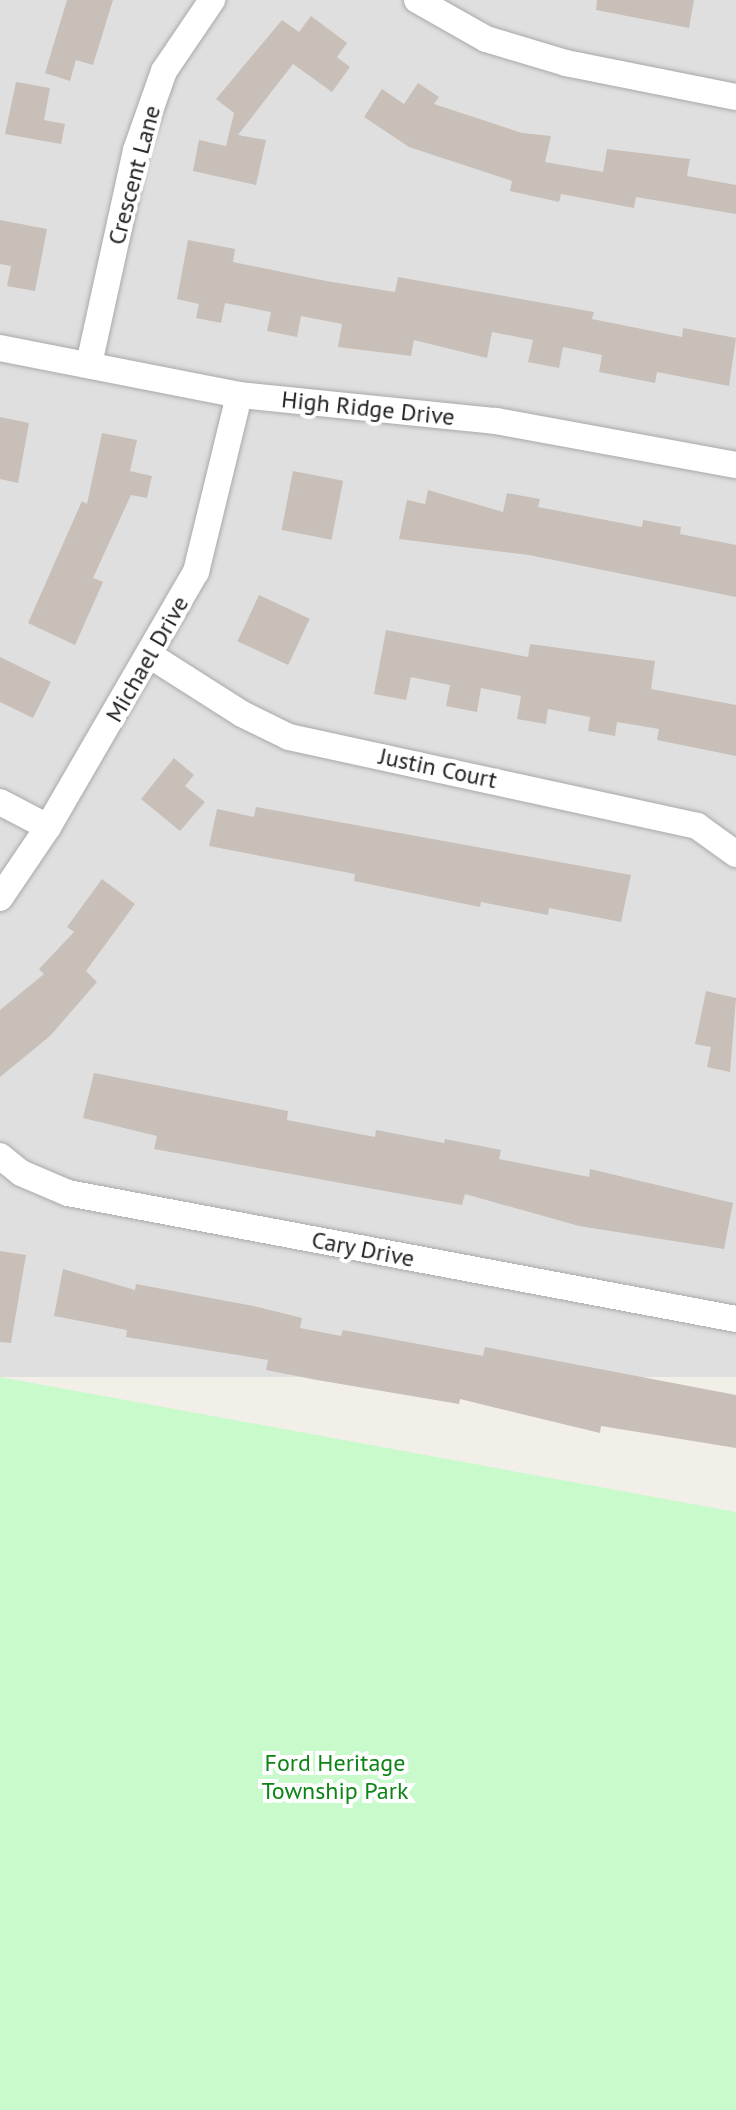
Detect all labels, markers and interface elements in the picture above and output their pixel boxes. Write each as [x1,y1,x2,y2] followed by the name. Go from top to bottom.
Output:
[102,102,166,248] street label: Crescent Lane
[280,385,456,431] street label: High Ridge Drive
[99,591,195,727] street label: Michael Drive
[376,741,500,795] street label: Justin Court
[309,1225,417,1273] street label: Cary Drive
[262,1749,408,1805] park label: Ford Heritage Township Park

